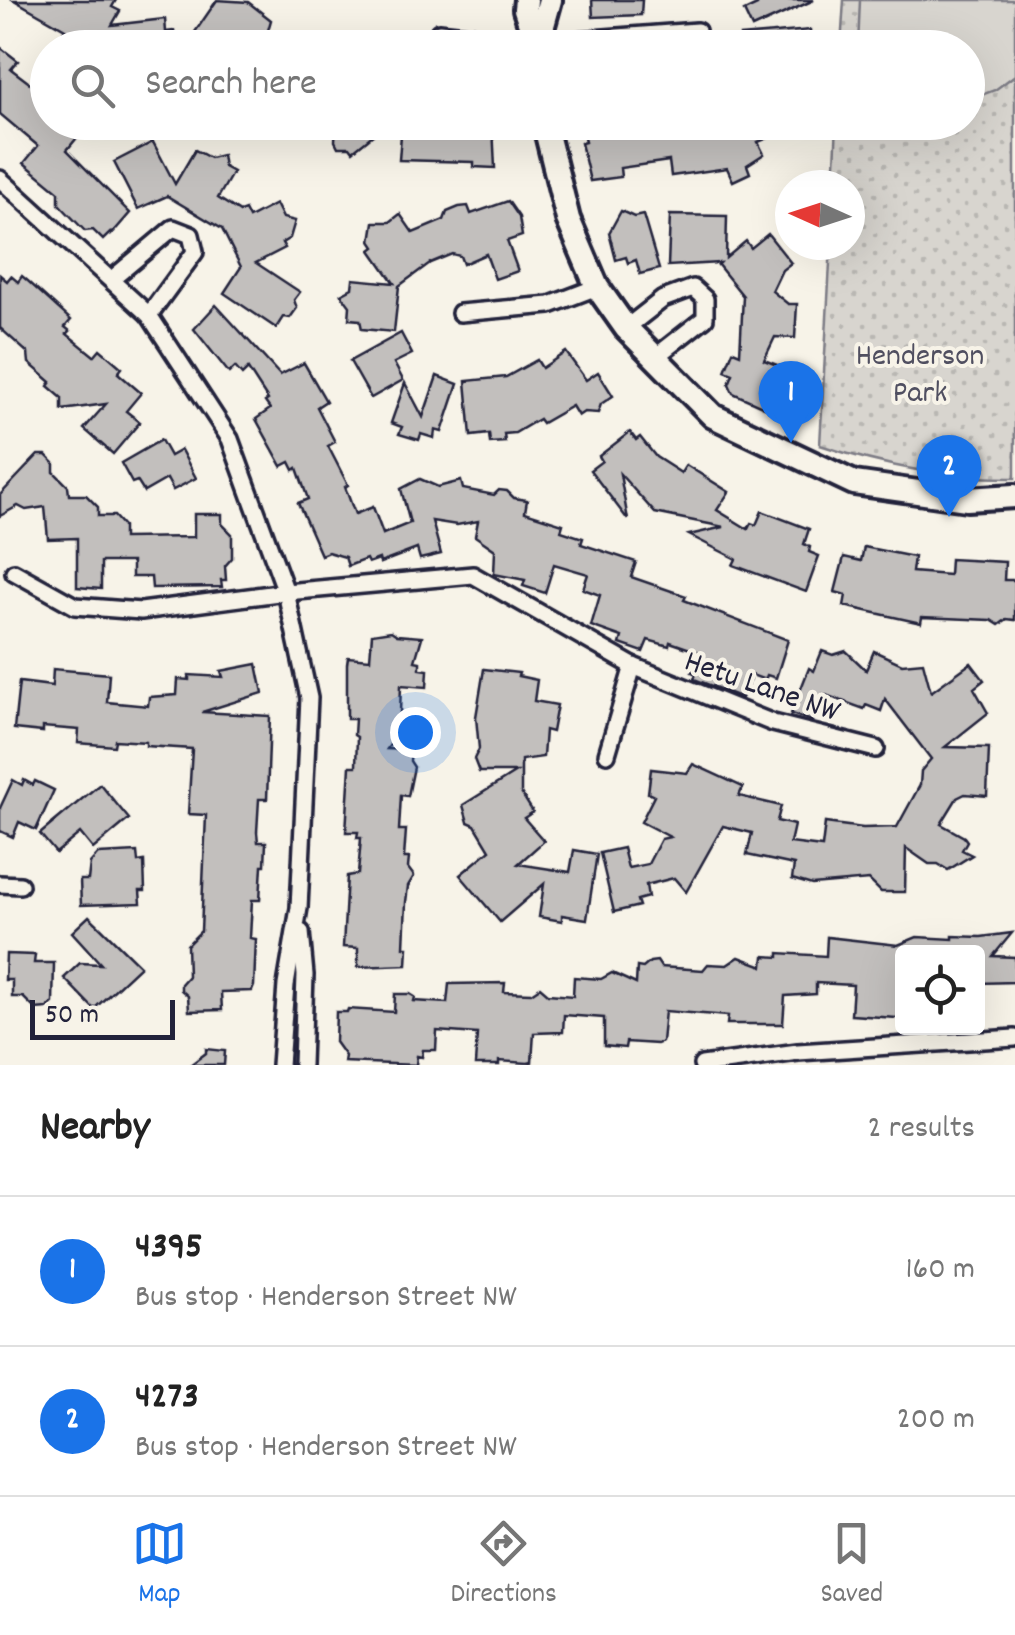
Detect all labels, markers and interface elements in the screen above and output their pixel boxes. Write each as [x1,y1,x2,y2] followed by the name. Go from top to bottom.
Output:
[30,30,985,140] search box
[65,58,120,113] icon: search
[145,58,317,113] text: Search here
[775,170,865,260] north arrow
[856,335,984,418] park label: Henderson Park
[758,360,824,443] pin: 1
[916,434,982,517] pin: 2
[677,641,846,737] street label: Hetu Lane NW
[390,707,441,758] your location
[895,945,985,1035] map controls
[895,945,985,1035] button: locate
[30,995,175,1040] scale bar
[45,997,99,1037] text: 50 m
[40,1100,150,1160] text: Nearby
[868,1107,975,1153] text: 2 results
[135,1221,203,1276] text: 4395
[69,1248,76,1294] text: 1
[906,1248,975,1294] text: 160 m
[135,1276,516,1322] text: Bus stop · Henderson Street NW
[135,1371,199,1426] text: 4273
[66,1398,79,1444] text: 2
[897,1398,975,1444] text: 200 m
[135,1426,516,1472] text: Bus stop · Henderson Street NW
[132,1516,187,1616] tab: Map
[451,1516,557,1616] tab: Directions
[821,1516,883,1616] tab: Saved

